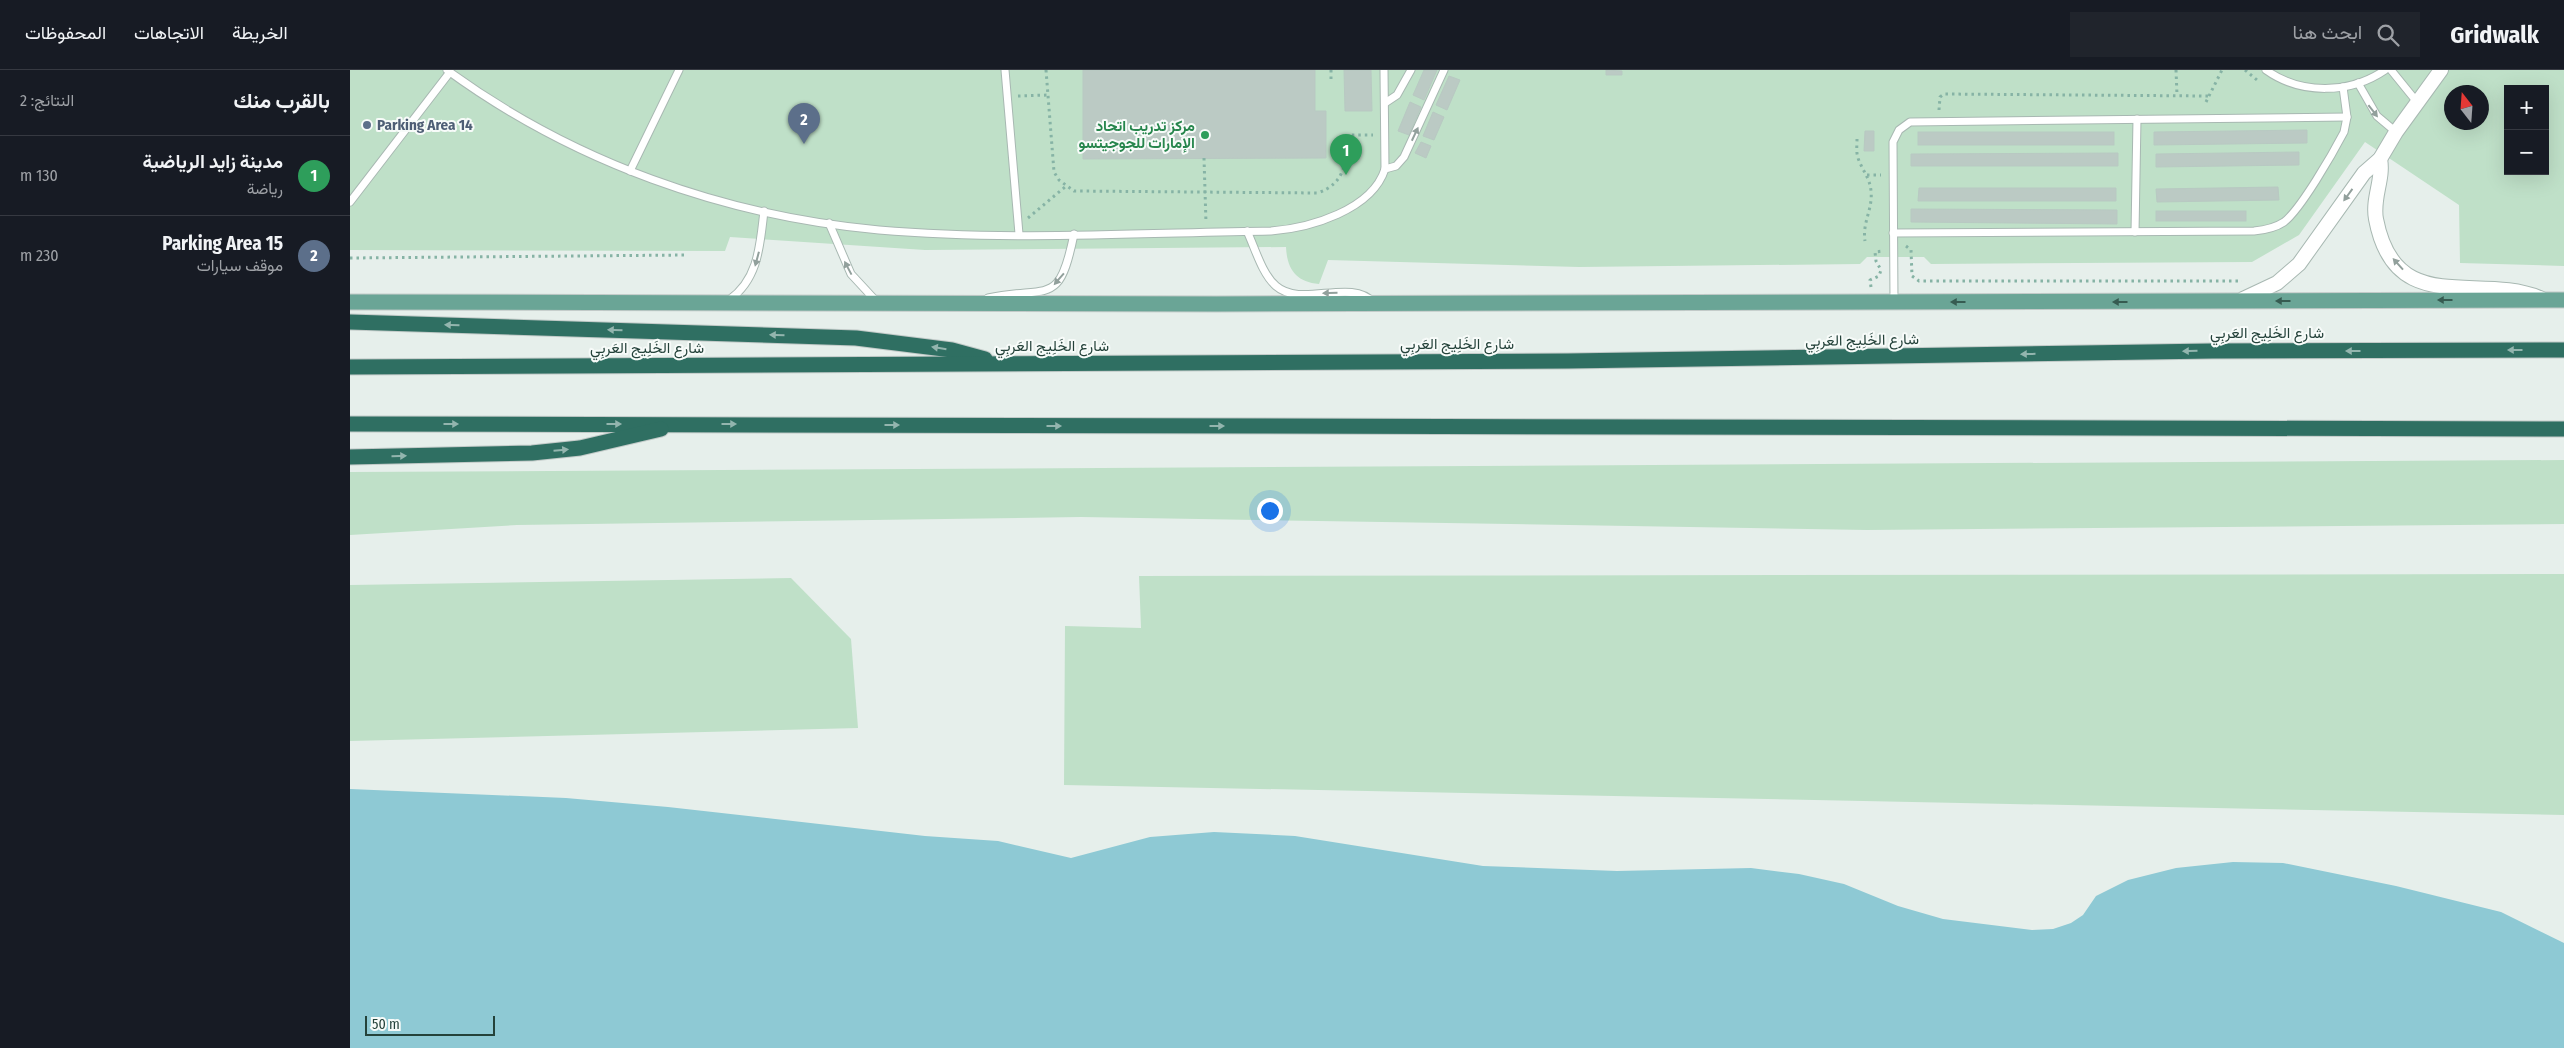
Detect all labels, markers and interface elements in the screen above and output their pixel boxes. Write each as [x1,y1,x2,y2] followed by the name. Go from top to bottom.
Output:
[2070,12,2420,57] search box
[2293,21,2362,44] text: ابحث هنا
[2374,21,2402,49] icon: search
[2450,21,2539,49] text: Gridwalk
[25,22,106,44] text: المحفوظات
[134,22,204,44] text: الاتجاهات
[232,22,288,44] text: الخريطة
[2444,85,2489,130] north arrow
[2504,85,2549,175] map controls
[2504,85,2549,130] button: +
[233,88,330,114] text: بالقرب منك
[20,91,74,110] text: النتائج: 2
[788,103,820,144] pin: 2
[2368,104,2379,117] one-way arrow
[377,116,473,134] place label: Parking Area 14
[1078,117,1195,153] place label: مركز تدريب اتحاد الإمارات للجوجيتسو
[361,119,373,131] marker: Parking Area 14
[1411,127,1419,141] one-way arrow
[1199,129,1211,141] marker: مركز تدريب اتحاد الإمارات للجوجيتسو
[2504,130,2549,175] button: −
[1330,134,1362,175] pin: 1
[142,150,283,173] text: مدينة زايد الرياضية
[20,166,58,185] text: 130 m
[311,166,317,185] text: 1
[247,179,283,198] text: رياضة
[2343,188,2353,202] one-way arrow
[162,232,283,255] text: Parking Area 15
[20,246,59,265] text: 230 m
[310,246,318,265] text: 2
[753,252,761,267] one-way arrow
[197,256,283,275] text: موقف سيارات
[2392,258,2404,270] one-way arrow
[844,261,852,275] one-way arrow
[1054,273,1065,286] one-way arrow
[1322,289,1338,297] one-way arrow
[2437,296,2453,304] one-way arrow
[2275,297,2291,305] one-way arrow
[1950,298,1966,306] one-way arrow
[2112,298,2128,306] one-way arrow
[444,321,460,329] one-way arrow
[2210,324,2324,346] street label: شارع الخَلِيج العَربِي
[606,326,622,334] one-way arrow
[1805,330,1919,354] street label: شارع الخَلِيج العَربِي
[769,331,785,339] one-way arrow
[1400,335,1514,357] street label: شارع الخَلِيج العَربِي
[995,337,1109,359] street label: شارع الخَلِيج العَربِي
[590,339,704,361] street label: شارع الخَلِيج العَربِي
[931,343,947,351] one-way arrow
[2507,346,2523,354] one-way arrow
[2345,347,2361,355] one-way arrow
[2182,348,2198,356] one-way arrow
[2020,351,2036,359] one-way arrow
[443,420,459,428] one-way arrow
[606,420,622,428] one-way arrow
[722,420,738,428] one-way arrow
[884,421,900,429] one-way arrow
[1047,422,1063,430] one-way arrow
[1209,422,1225,430] one-way arrow
[553,446,569,454] one-way arrow
[391,452,407,460] one-way arrow
[1257,498,1283,524] your location
[365,1013,495,1036] scale bar
[372,1016,400,1033] text: 50 m

